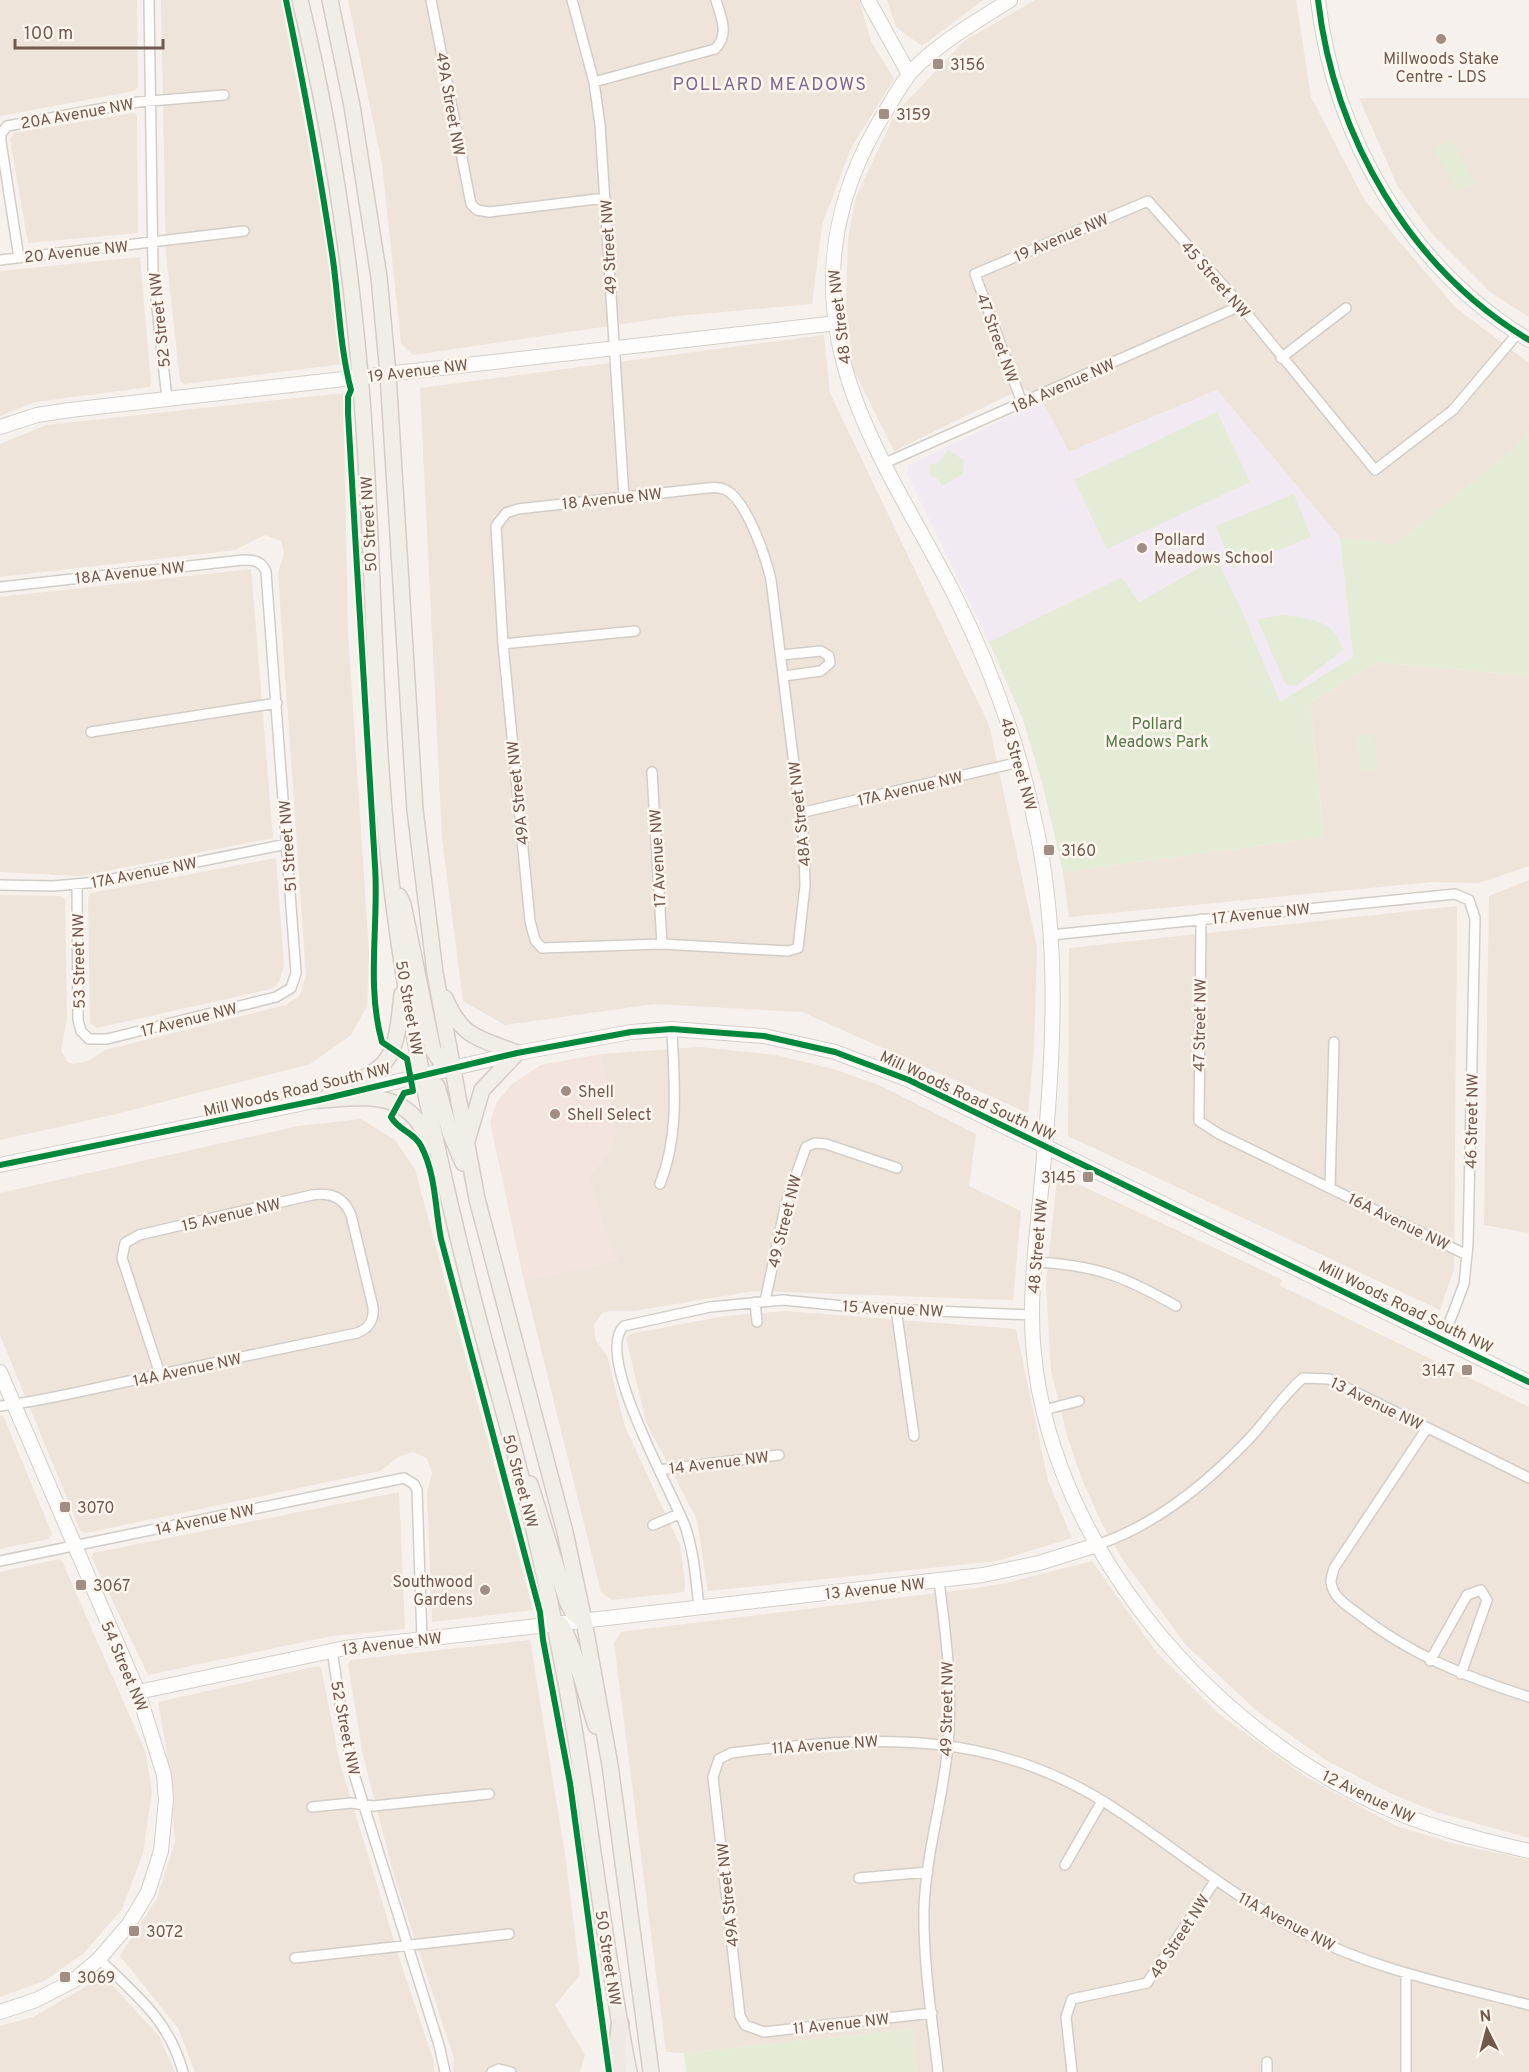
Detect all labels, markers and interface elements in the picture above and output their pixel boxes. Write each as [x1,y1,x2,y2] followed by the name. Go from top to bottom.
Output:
[15,12,164,50] scale bar
[24,23,73,46] text: 100 m
[1434,32,1448,46] marker: Millwoods Stake Centre - LDS
[1383,50,1499,88] place label: Millwoods Stake Centre - LDS
[430,51,468,158] street label: 49A Street NW
[950,56,985,76] place label: 3156
[931,57,945,71] marker: 3156
[672,74,868,97] district label: POLLARD MEADOWS
[19,95,136,135] street label: 20A Avenue NW
[896,106,931,126] place label: 3159
[877,107,891,121] marker: 3159
[598,199,622,295] street label: 49 Street NW
[1012,210,1112,268] street label: 19 Avenue NW
[23,238,129,268] street label: 20 Avenue NW
[1175,238,1254,323] street label: 45 Street NW
[825,268,857,366] street label: 48 Street NW
[146,271,176,368] street label: 52 Street NW
[971,291,1022,386] street label: 47 Street NW
[1009,355,1118,418] street label: 18A Avenue NW
[367,356,469,388] street label: 19 Avenue NW
[357,475,383,573] street label: 50 Street NW
[561,485,663,515] street label: 18 Avenue NW
[1154,531,1273,569] place label: Pollard Meadows School
[1135,541,1149,555] marker: Pollard Meadows School
[74,558,186,590] street label: 18A Avenue NW
[1105,715,1209,753] park label: Pollard Meadows Park
[994,716,1040,813] street label: 48 Street NW
[504,740,534,846] street label: 49A Street NW
[786,760,816,868] street label: 48A Street NW
[856,768,965,812] street label: 17A Avenue NW
[276,799,302,892] street label: 51 Street NW
[646,808,672,908] street label: 17 Avenue NW
[1061,842,1096,862] place label: 3160
[1042,843,1056,857] marker: 3160
[90,854,199,894] street label: 17A Avenue NW
[1211,900,1311,930] street label: 17 Avenue NW
[69,913,91,1009] street label: 53 Street NW
[390,959,426,1058] street label: 50 Street NW
[1190,978,1212,1072] street label: 47 Street NW
[139,999,240,1043] street label: 17 Avenue NW
[876,1047,1058,1146] street label: Mill Woods Road South NW
[202,1060,393,1122] street label: Mill Woods Road South NW
[1462,1073,1484,1169] street label: 46 Street NW
[578,1083,614,1103] place label: Shell
[559,1084,573,1098] marker: Shell
[567,1106,651,1126] place label: Shell Select
[548,1107,562,1121] marker: Shell Select
[1041,1169,1076,1189] place label: 3145
[1081,1170,1095,1184] marker: 3145
[765,1173,807,1270] street label: 49 Street NW
[1344,1190,1452,1256] street label: 16A Avenue NW
[180,1195,283,1237] street label: 15 Avenue NW
[1025,1198,1053,1295] street label: 48 Street NW
[1315,1257,1496,1359] street label: Mill Woods Road South NW
[842,1297,944,1323] street label: 15 Avenue NW
[131,1350,244,1392] street label: 14A Avenue NW
[1422,1362,1455,1382] place label: 3147
[1460,1363,1474,1377] marker: 3147
[1327,1374,1426,1436] street label: 13 Avenue NW
[497,1432,541,1531] street label: 50 Street NW
[668,1448,770,1480] street label: 14 Avenue NW
[77,1499,114,1519] place label: 3070
[58,1500,72,1514] marker: 3070
[154,1501,257,1541] street label: 14 Avenue NW
[393,1573,473,1611] place label: Southwood Gardens
[824,1575,926,1605] street label: 13 Avenue NW
[93,1577,130,1597] place label: 3067
[74,1578,88,1592] marker: 3067
[478,1583,492,1597] marker: Southwood Gardens
[95,1619,151,1715] street label: 54 Street NW
[341,1629,443,1661] street label: 13 Avenue NW
[937,1661,959,1757] street label: 49 Street NW
[325,1679,363,1777] street label: 52 Street NW
[771,1732,879,1760] street label: 11A Avenue NW
[1318,1767,1418,1829] street label: 12 Avenue NW
[714,1842,744,1948] street label: 49A Street NW
[1234,1889,1338,1957] street label: 11A Avenue NW
[1146,1891,1215,1983] street label: 48 Street NW
[590,1909,624,2007] street label: 50 Street NW
[146,1923,183,1943] place label: 3072
[127,1924,141,1938] marker: 3072
[77,1969,115,1989] place label: 3069
[58,1970,72,1984] marker: 3069
[1457,2000,1517,2060] north arrow
[1479,2007,1492,2028] text: N
[792,2010,890,2040] street label: 11 Avenue NW

